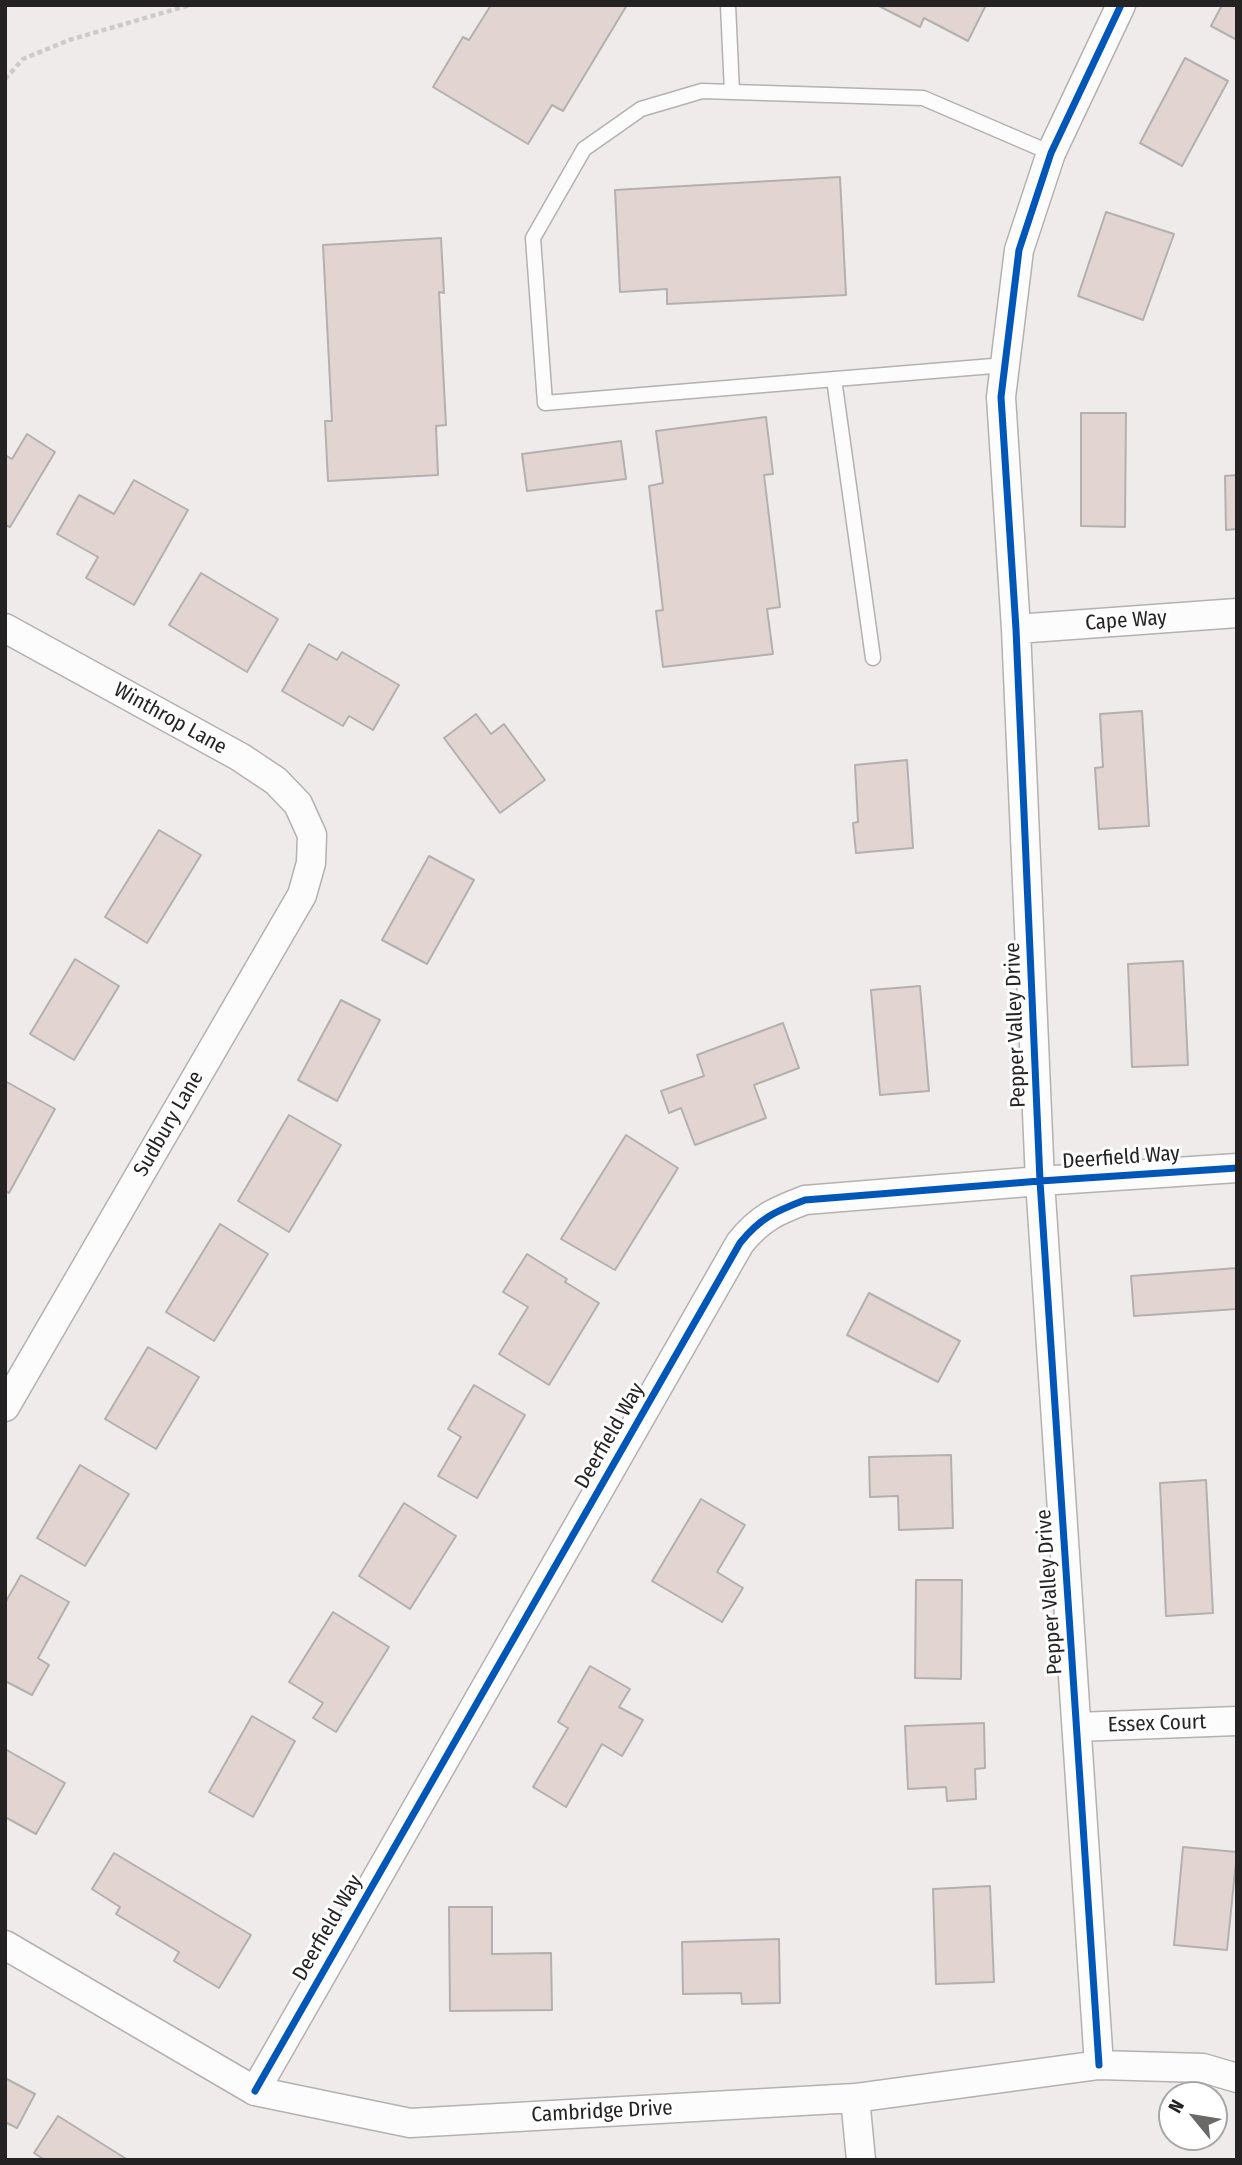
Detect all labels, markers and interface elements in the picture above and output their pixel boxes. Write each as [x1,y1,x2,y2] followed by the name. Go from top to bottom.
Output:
[1084,606,1168,636] street label: Cape Way
[109,678,231,760] street label: Winthrop Lane
[1001,942,1031,1108] street label: Pepper Valley Drive
[129,1067,209,1181] street label: Sudbury Lane
[1061,1141,1181,1175] street label: Deerfield Way
[570,1379,650,1493] street label: Deerfield Way
[1032,1508,1068,1676] street label: Pepper Valley Drive
[1107,1710,1207,1738] street label: Essex Court
[288,1871,368,1985] street label: Deerfield Way
[1158,2081,1228,2151] north arrow
[531,2096,673,2128] street label: Cambridge Drive
[1163,2096,1189,2117] text: N

